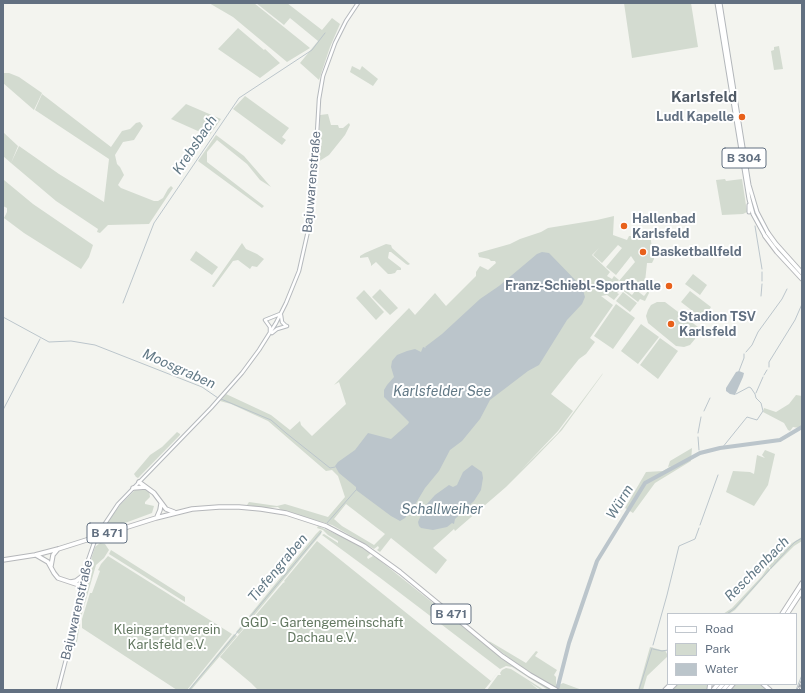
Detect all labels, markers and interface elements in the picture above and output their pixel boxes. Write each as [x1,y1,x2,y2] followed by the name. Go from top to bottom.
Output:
[671,88,737,106] district label: Karlsfeld
[656,109,734,125] place label: Ludl Kapelle
[169,112,221,178] water label: Krebsbach
[737,112,747,122] marker: Ludl Kapelle
[300,130,324,234] street label: Bajuwarenstraße
[722,148,766,168] road number: B 304
[632,211,696,242] place label: Hallenbad Karlsfeld
[619,221,629,231] marker: Hallenbad Karlsfeld
[651,244,742,260] place label: Basketballfeld
[638,247,648,257] marker: Basketballfeld
[505,278,661,294] place label: Franz-Schiebl-Sporthalle
[664,281,674,291] marker: Franz-Schiebl-Sporthalle
[679,309,756,340] place label: Stadion TSV Karlsfeld
[666,319,676,329] marker: Stadion TSV Karlsfeld
[140,345,218,393] water label: Moosgraben
[393,384,491,400] water label: Karlsfelder See
[603,482,637,522] water label: Würm
[401,502,483,518] water label: Schallweiher
[87,523,127,543] road number: B 471
[245,531,311,605] water label: Tiefengraben
[721,533,793,605] water label: Reschenbach
[58,558,96,662] street label: Bajuwarenstraße
[431,604,471,624] road number: B 471
[667,613,797,685] legend
[240,615,404,646] park label: GGD - Gartengemeinschaft Dachau e.V.
[113,622,221,653] park label: Kleingartenverein Karlsfeld e.V.
[705,622,733,636] text: Road
[705,642,731,656] text: Park
[705,662,738,676] text: Water

